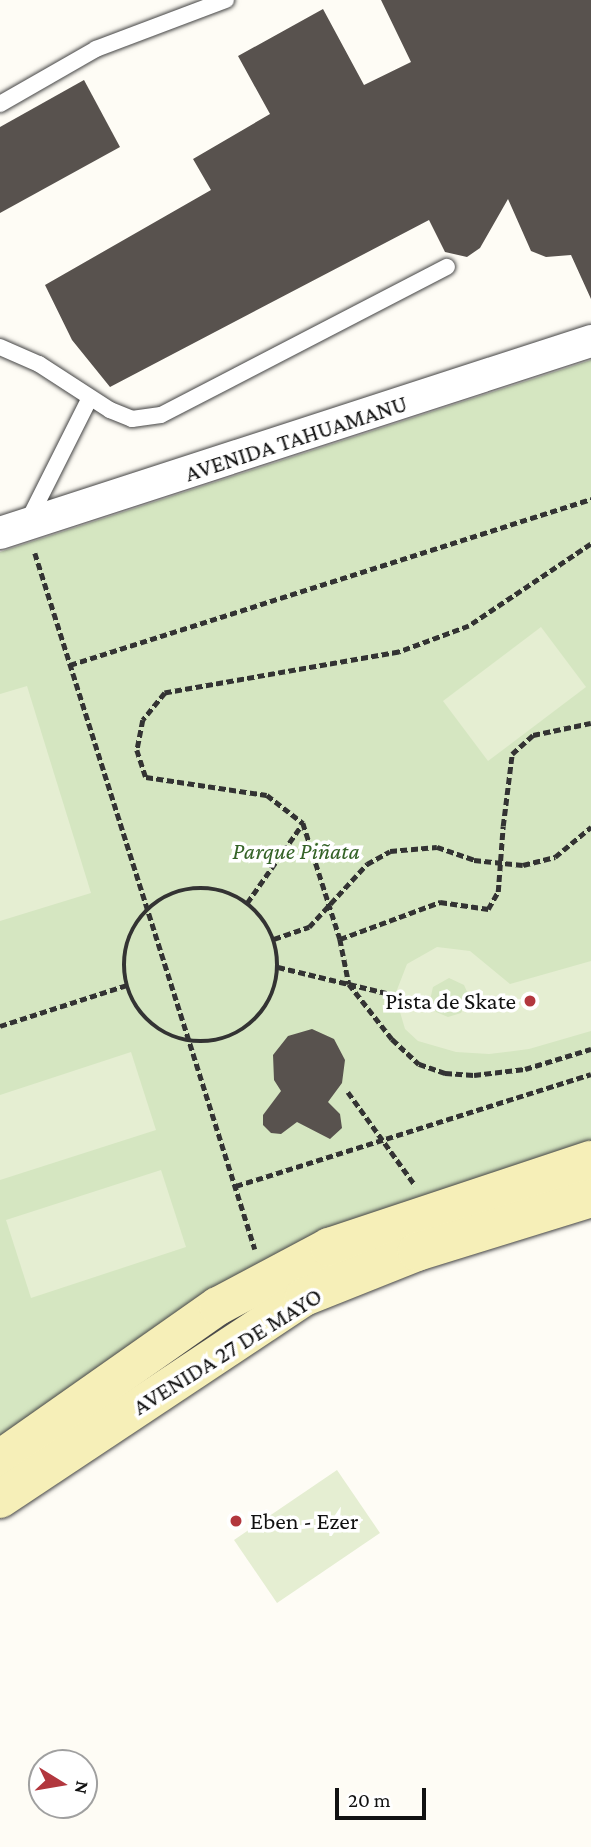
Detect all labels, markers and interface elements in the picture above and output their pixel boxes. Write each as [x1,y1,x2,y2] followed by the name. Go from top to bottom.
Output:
[181,388,411,488] street label: AVENIDA TAHUAMANU
[232,837,360,865] park label: Parque Piñata
[385,987,516,1015] place label: Pista de Skate
[522,993,538,1009] marker: Pista de Skate
[127,1281,327,1421] street label: AVENIDA 27 DE MAYO
[250,1507,358,1535] place label: Eben - Ezer
[228,1513,244,1529] marker: Eben - Ezer
[28,1749,98,1819] north arrow
[339,1773,430,1817] scale bar
[71,1779,94,1796] text: N
[348,1788,391,1812] text: 20 m

